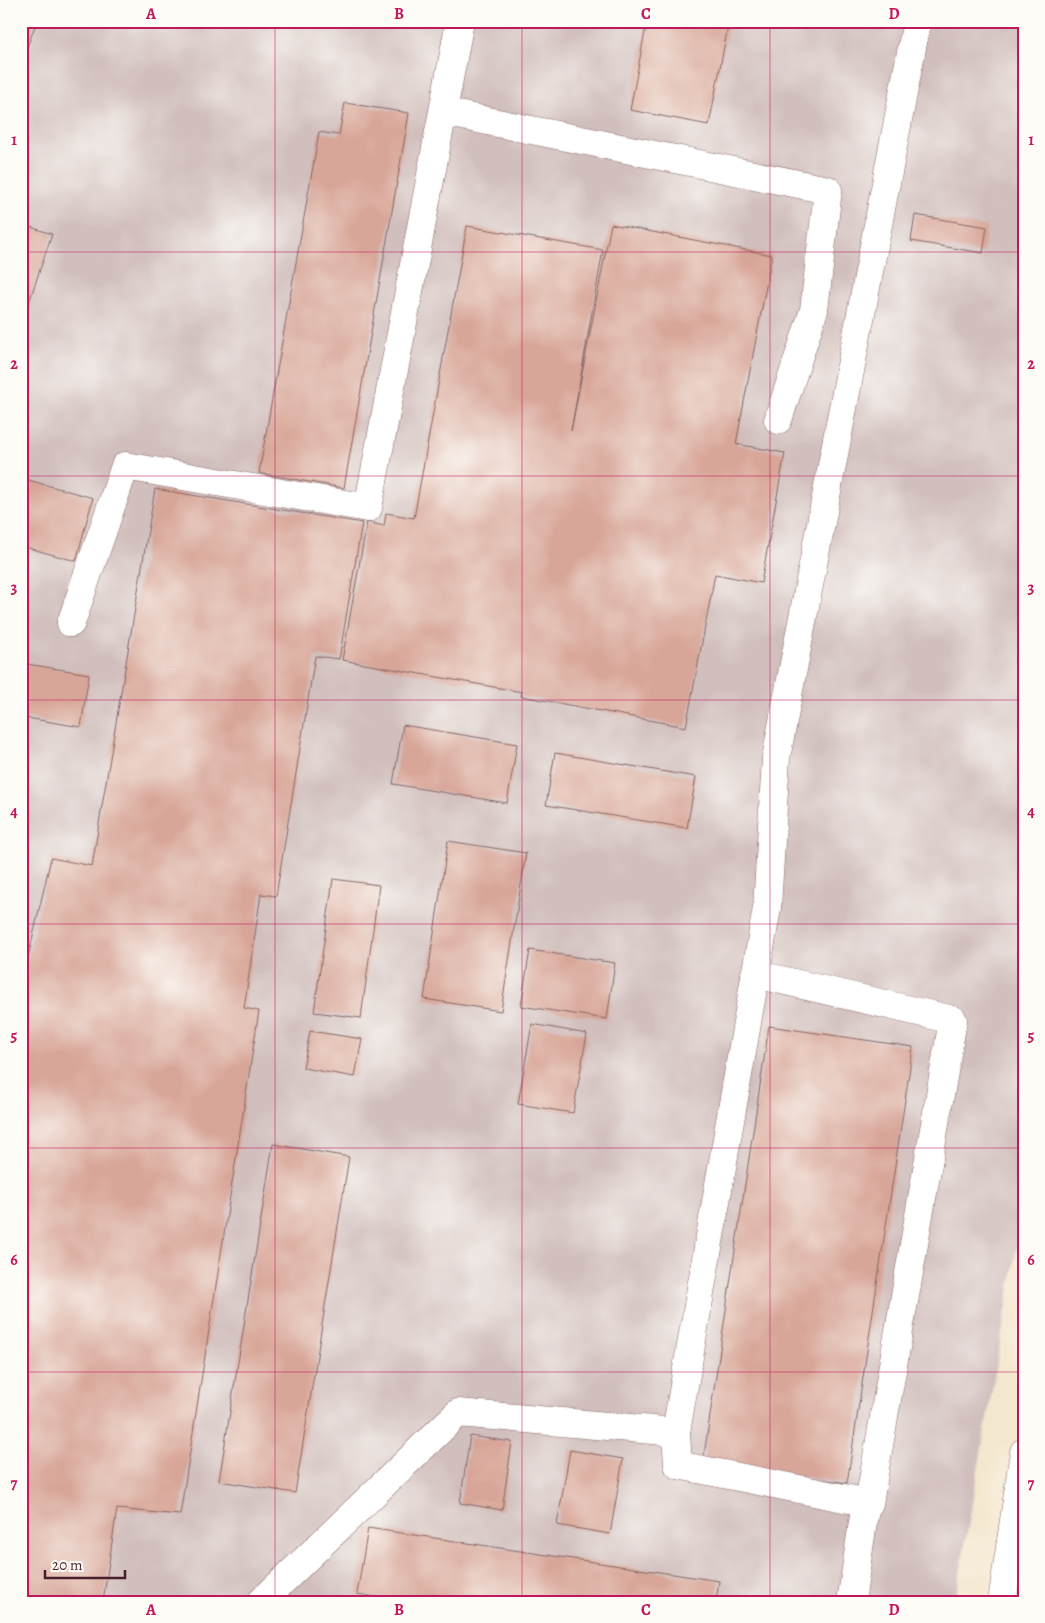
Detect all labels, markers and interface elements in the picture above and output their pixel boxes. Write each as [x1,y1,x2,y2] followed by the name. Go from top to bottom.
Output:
[145,3,157,25] text: A
[394,3,404,25] text: B
[641,3,651,25] text: C
[888,3,900,25] text: D
[11,129,17,151] text: 1
[1028,129,1034,151] text: 1
[10,353,18,375] text: 2
[1027,353,1035,375] text: 2
[11,577,18,599] text: 3
[1028,577,1035,599] text: 3
[10,801,18,823] text: 4
[1027,801,1035,823] text: 4
[11,1025,18,1047] text: 5
[1028,1025,1035,1047] text: 5
[10,1249,18,1271] text: 6
[1027,1249,1035,1271] text: 6
[11,1473,18,1495] text: 7
[1028,1473,1035,1495] text: 7
[45,1548,125,1580] scale bar
[52,1555,83,1575] text: 20 m
[145,1599,157,1621] text: A
[394,1599,404,1621] text: B
[641,1599,651,1621] text: C
[888,1599,900,1621] text: D

